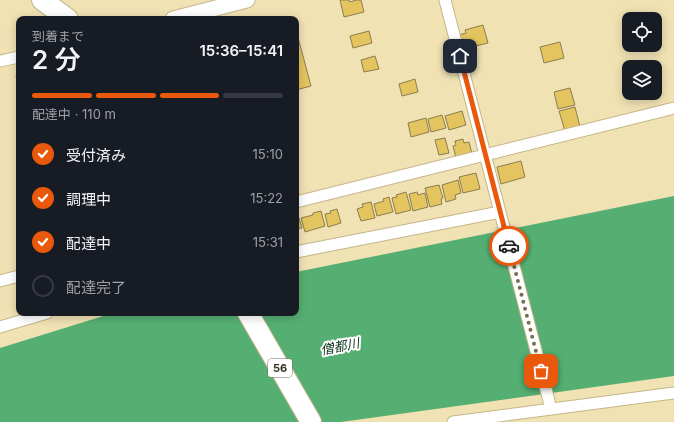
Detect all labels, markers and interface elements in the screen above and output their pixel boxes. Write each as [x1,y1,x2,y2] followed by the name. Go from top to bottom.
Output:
[622,12,662,100] map controls
[622,12,662,52] button: locate
[32,28,84,44] text: 到着まで
[443,39,477,73] pin
[199,41,283,60] text: 15:36–15:41
[32,44,81,75] text: 2 分
[449,45,471,67] icon: home
[622,60,662,100] button: layers
[32,106,116,122] text: 配達中 · 110 m
[32,143,54,165] icon: check
[66,146,126,165] text: 受付済み
[253,146,283,162] text: 15:10
[32,187,54,209] icon: check
[66,190,111,209] text: 調理中
[250,190,283,206] text: 15:22
[489,226,529,266] courier
[32,231,54,253] icon: check
[66,234,111,253] text: 配達中
[253,234,283,250] text: 15:31
[498,235,520,257] icon: car
[66,278,126,297] text: 配達完了
[319,334,363,358] water label: 僧都川
[524,354,558,388] pin
[268,359,292,377] road number: 56
[530,360,552,382] icon: bag

